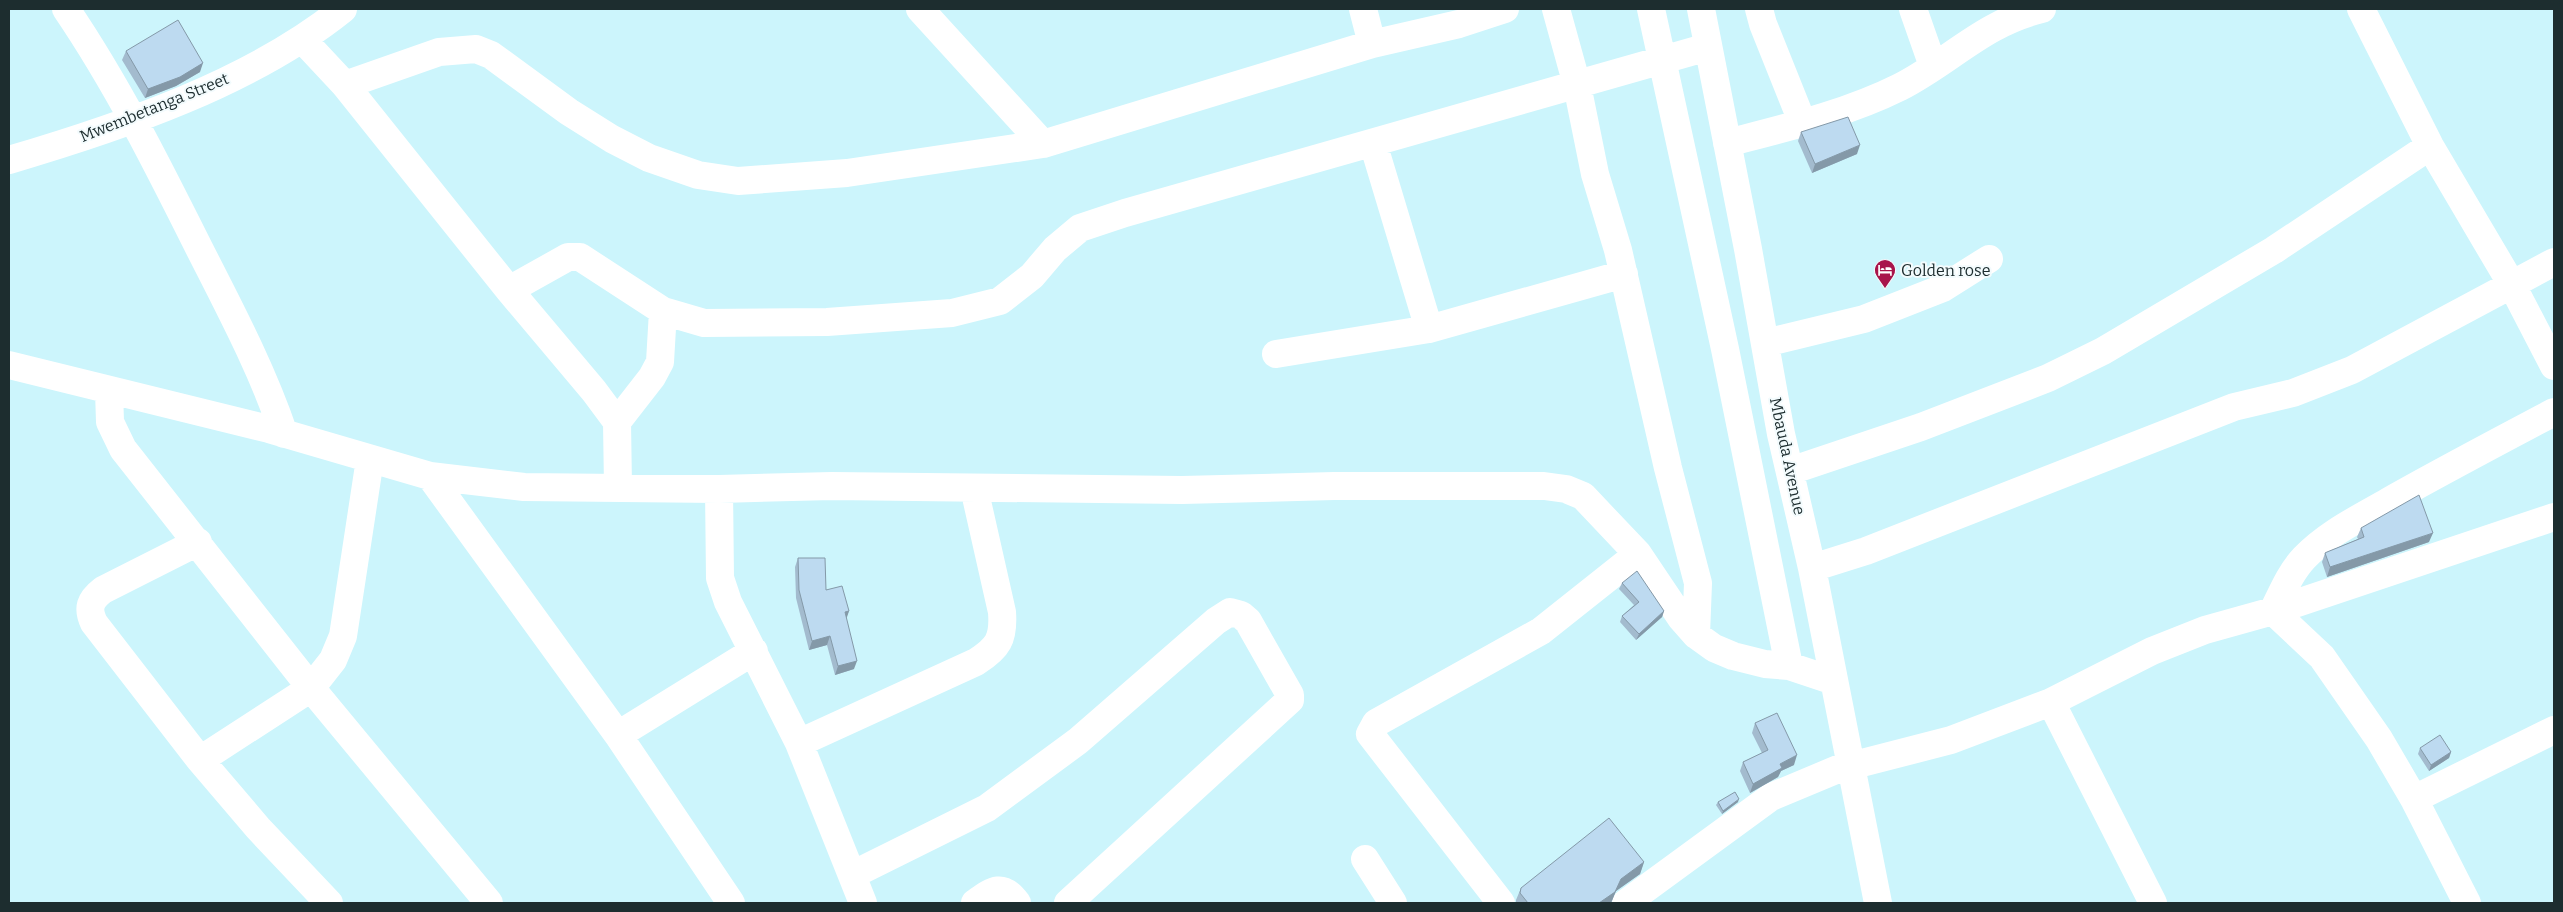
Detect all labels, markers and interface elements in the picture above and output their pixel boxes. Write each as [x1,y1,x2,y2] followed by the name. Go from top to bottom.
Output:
[77,69,232,146] street label: Mwembetanga Street
[1873,258,1897,289] hotel icon: Golden rose
[1901,261,1990,280] place label: Golden rose
[1766,396,1809,517] street label: Mbauda Avenue

